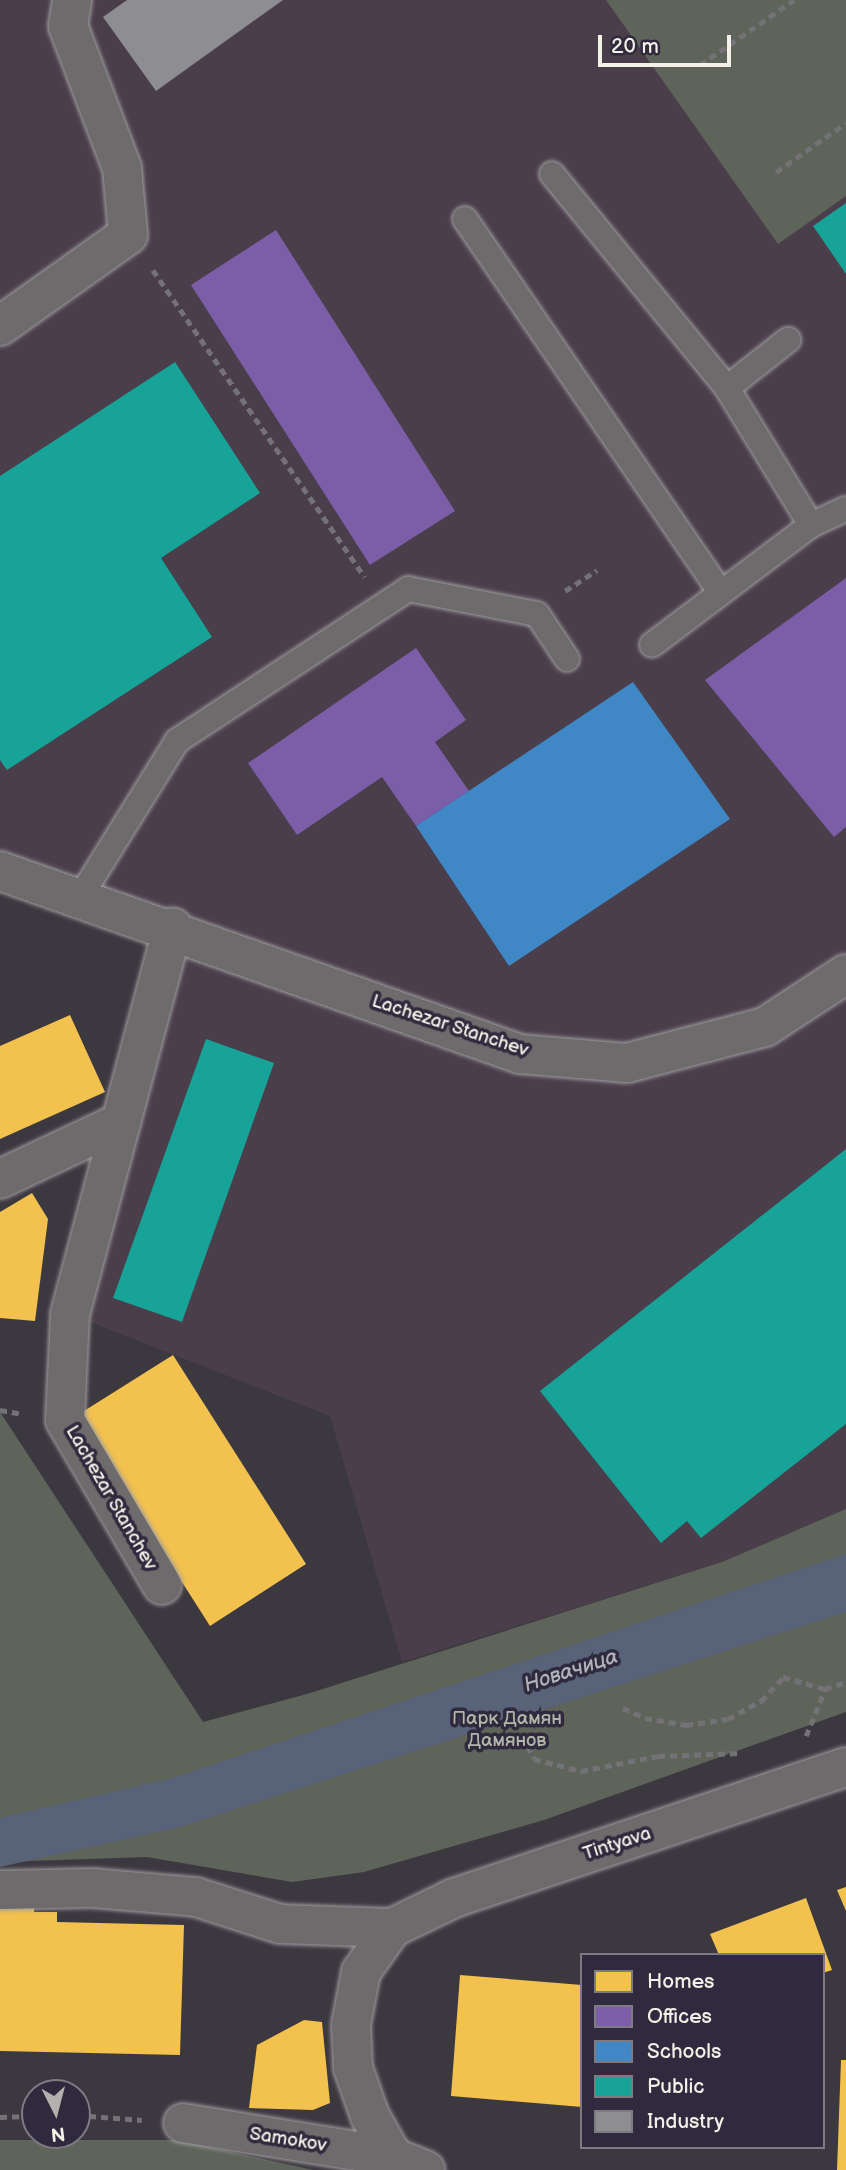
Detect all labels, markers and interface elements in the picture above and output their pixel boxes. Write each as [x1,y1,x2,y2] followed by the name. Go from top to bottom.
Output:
[601,21,734,65] scale bar
[611,34,659,59] text: 20 m
[369,990,531,1062] street label: Lachezar Stanchev
[60,1421,162,1575] street label: Lachezar Stanchev
[521,1644,621,1698] water label: Новачица
[452,1708,562,1752] park label: Парк Дамян Дамянов
[580,1822,654,1866] street label: Tintyava
[580,1953,825,2149] legend
[647,1969,715,1994] text: Homes
[647,2004,712,2029] text: Offices
[647,2039,721,2064] text: Schools
[647,2074,705,2099] text: Public
[21,2079,91,2149] north arrow
[647,2109,724,2134] text: Industry
[50,2121,66,2146] text: N
[248,2123,328,2157] street label: Samokov

